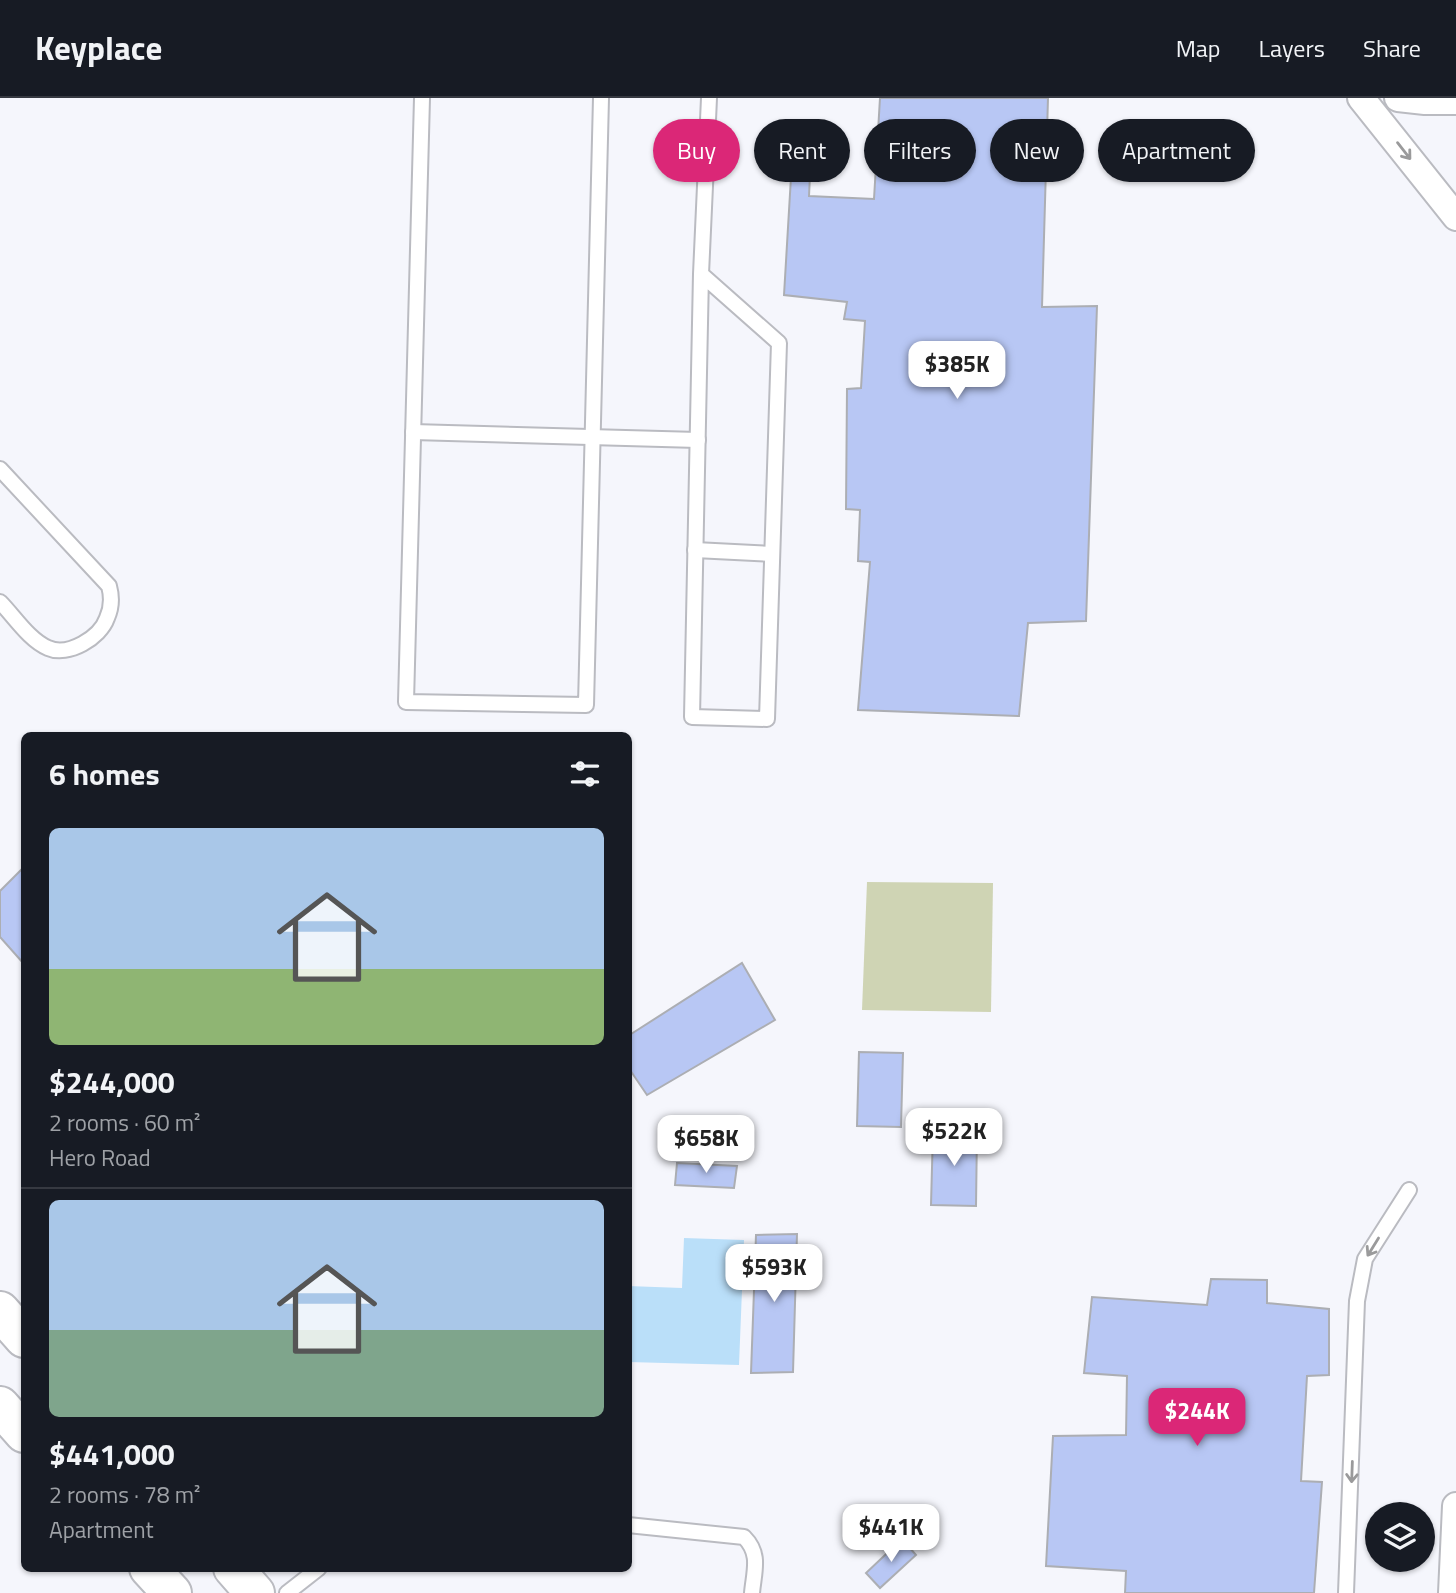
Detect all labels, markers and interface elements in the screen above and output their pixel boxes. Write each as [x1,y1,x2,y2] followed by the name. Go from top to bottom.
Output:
[35,23,162,73] text: Keyplace
[1176,30,1221,66] text: Map
[1259,30,1325,66] text: Layers
[1363,30,1421,66] text: Share
[653,119,740,182] chip: Buy
[754,119,850,182] chip: Rent
[864,119,976,182] chip: Filters
[990,119,1084,182] chip: New
[1098,119,1255,182] chip: Apartment
[1396,142,1411,160] one-way arrow
[908,342,1006,401] pin: $385K
[924,346,990,381] text: $385K
[49,751,160,797] text: 6 homes
[566,755,604,793] icon: filters
[264,874,390,1000] icon: home
[49,1059,175,1105] text: $244,000
[49,1105,200,1140] text: 2 rooms · 60 m²
[905,1108,1003,1168] pin: $522K
[921,1113,987,1148] text: $522K
[657,1116,755,1175] pin: $658K
[673,1120,739,1155] text: $658K
[49,1140,151,1175] text: Hero Road
[1365,1237,1379,1257] one-way arrow
[725,1244,823,1304] pin: $593K
[264,1246,390,1372] icon: home
[741,1249,807,1284] text: $593K
[1148,1388,1246,1448] pin: $244K
[1164,1393,1230,1428] text: $244K
[49,1431,175,1477] text: $441,000
[1345,1460,1358,1483] one-way arrow
[49,1477,200,1512] text: 2 rooms · 78 m²
[1365,1502,1435,1572] map controls
[1365,1502,1435,1572] button: layers
[842,1504,940,1564] pin: $441K
[858,1509,924,1544] text: $441K
[49,1512,154,1547] text: Apartment

